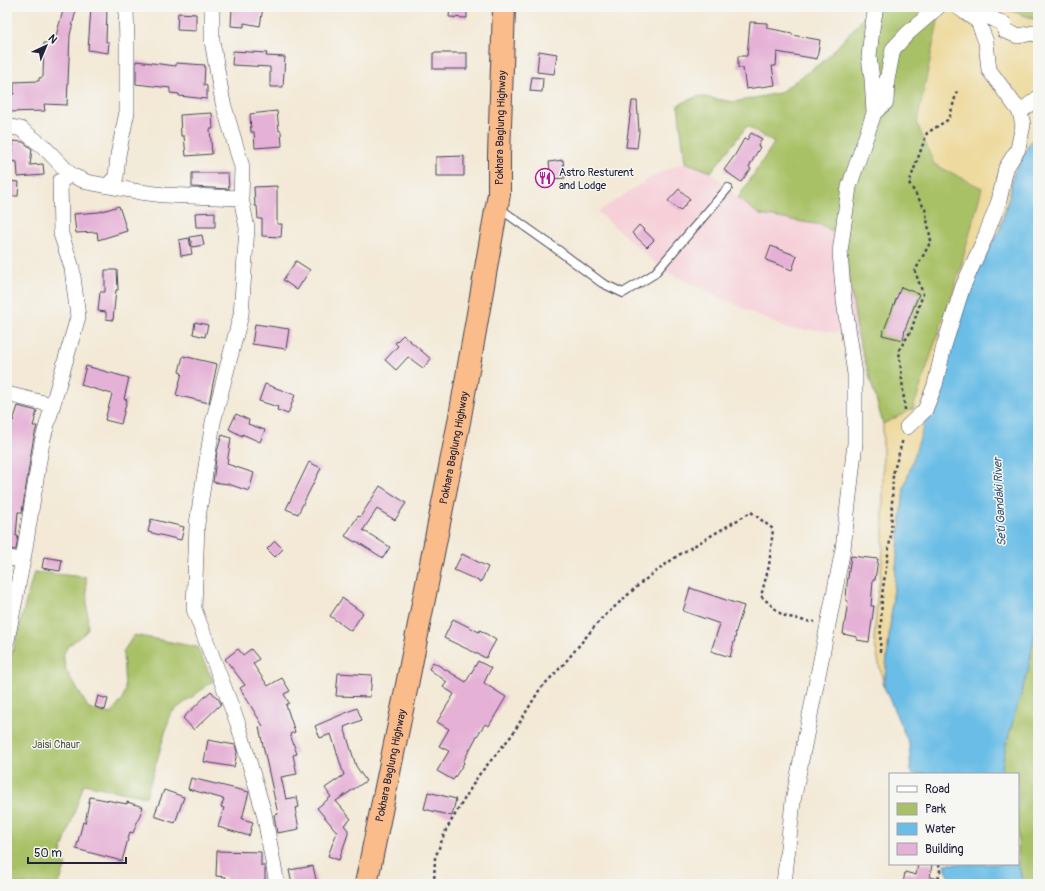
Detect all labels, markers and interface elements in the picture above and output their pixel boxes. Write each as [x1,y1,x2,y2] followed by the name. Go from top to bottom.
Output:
[26,26,66,66] north arrow
[45,32,60,47] text: N
[493,70,508,185] street label: Pokhara Baglung Highway
[559,166,634,192] place label: Astro Resturent and Lodge
[534,167,556,189] restaurant icon: Astro Resturent and Lodge
[436,390,471,505] street label: Pokhara Baglung Highway
[990,456,1010,547] water label: Seti Gandaki River
[373,708,408,823] street label: Pokhara Baglung Highway
[32,738,80,751] park label: Jaisi Chaur
[889,773,1019,865] legend
[925,782,950,797] text: Road
[925,802,946,817] text: Park
[925,822,956,837] text: Water
[28,839,126,865] scale bar
[925,842,964,857] text: Building
[34,846,62,861] text: 50 m

